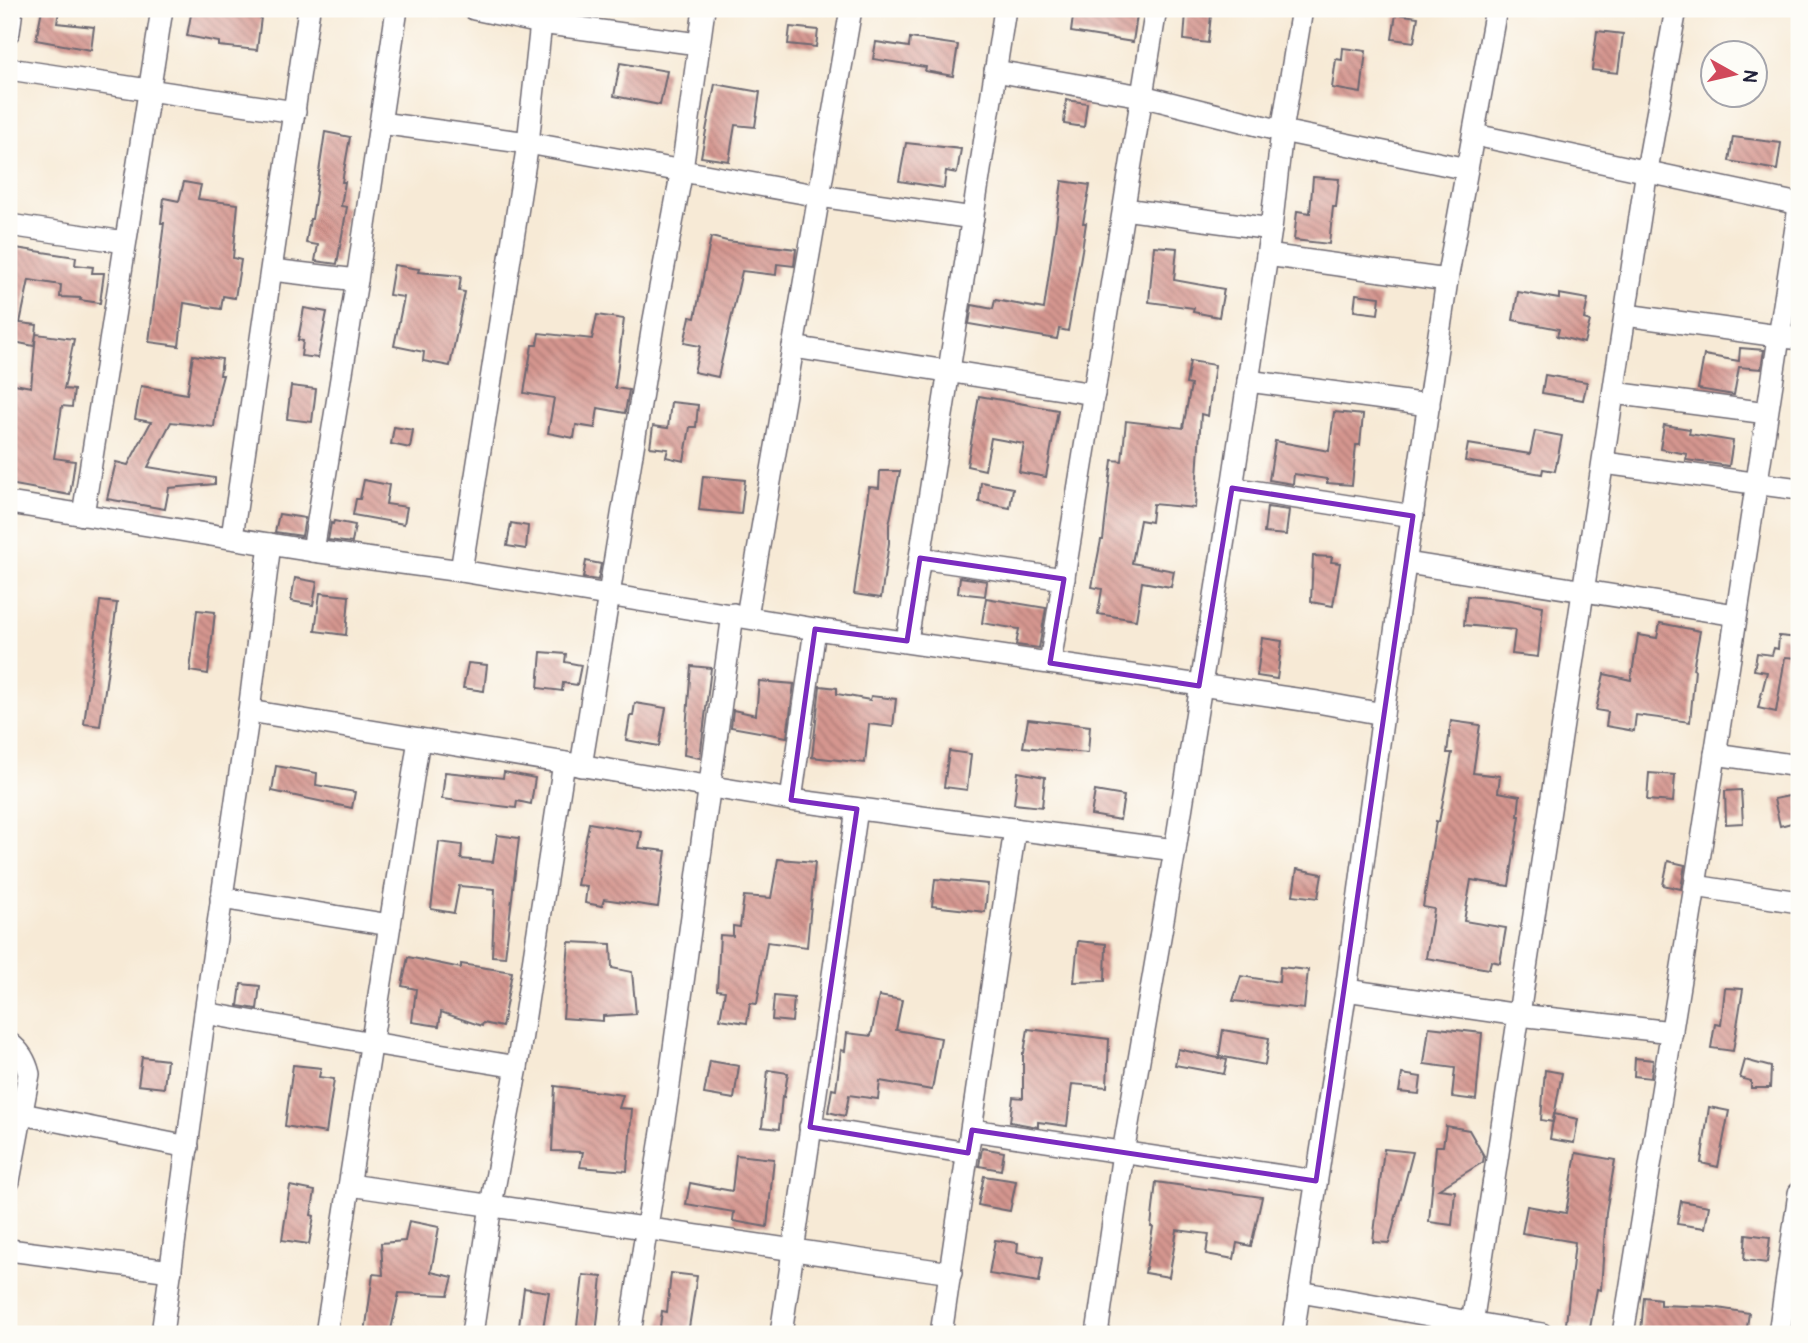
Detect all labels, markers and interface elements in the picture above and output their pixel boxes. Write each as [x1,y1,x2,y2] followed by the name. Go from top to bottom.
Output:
[1700,38,1770,108] north arrow
[1737,68,1763,84] text: N

